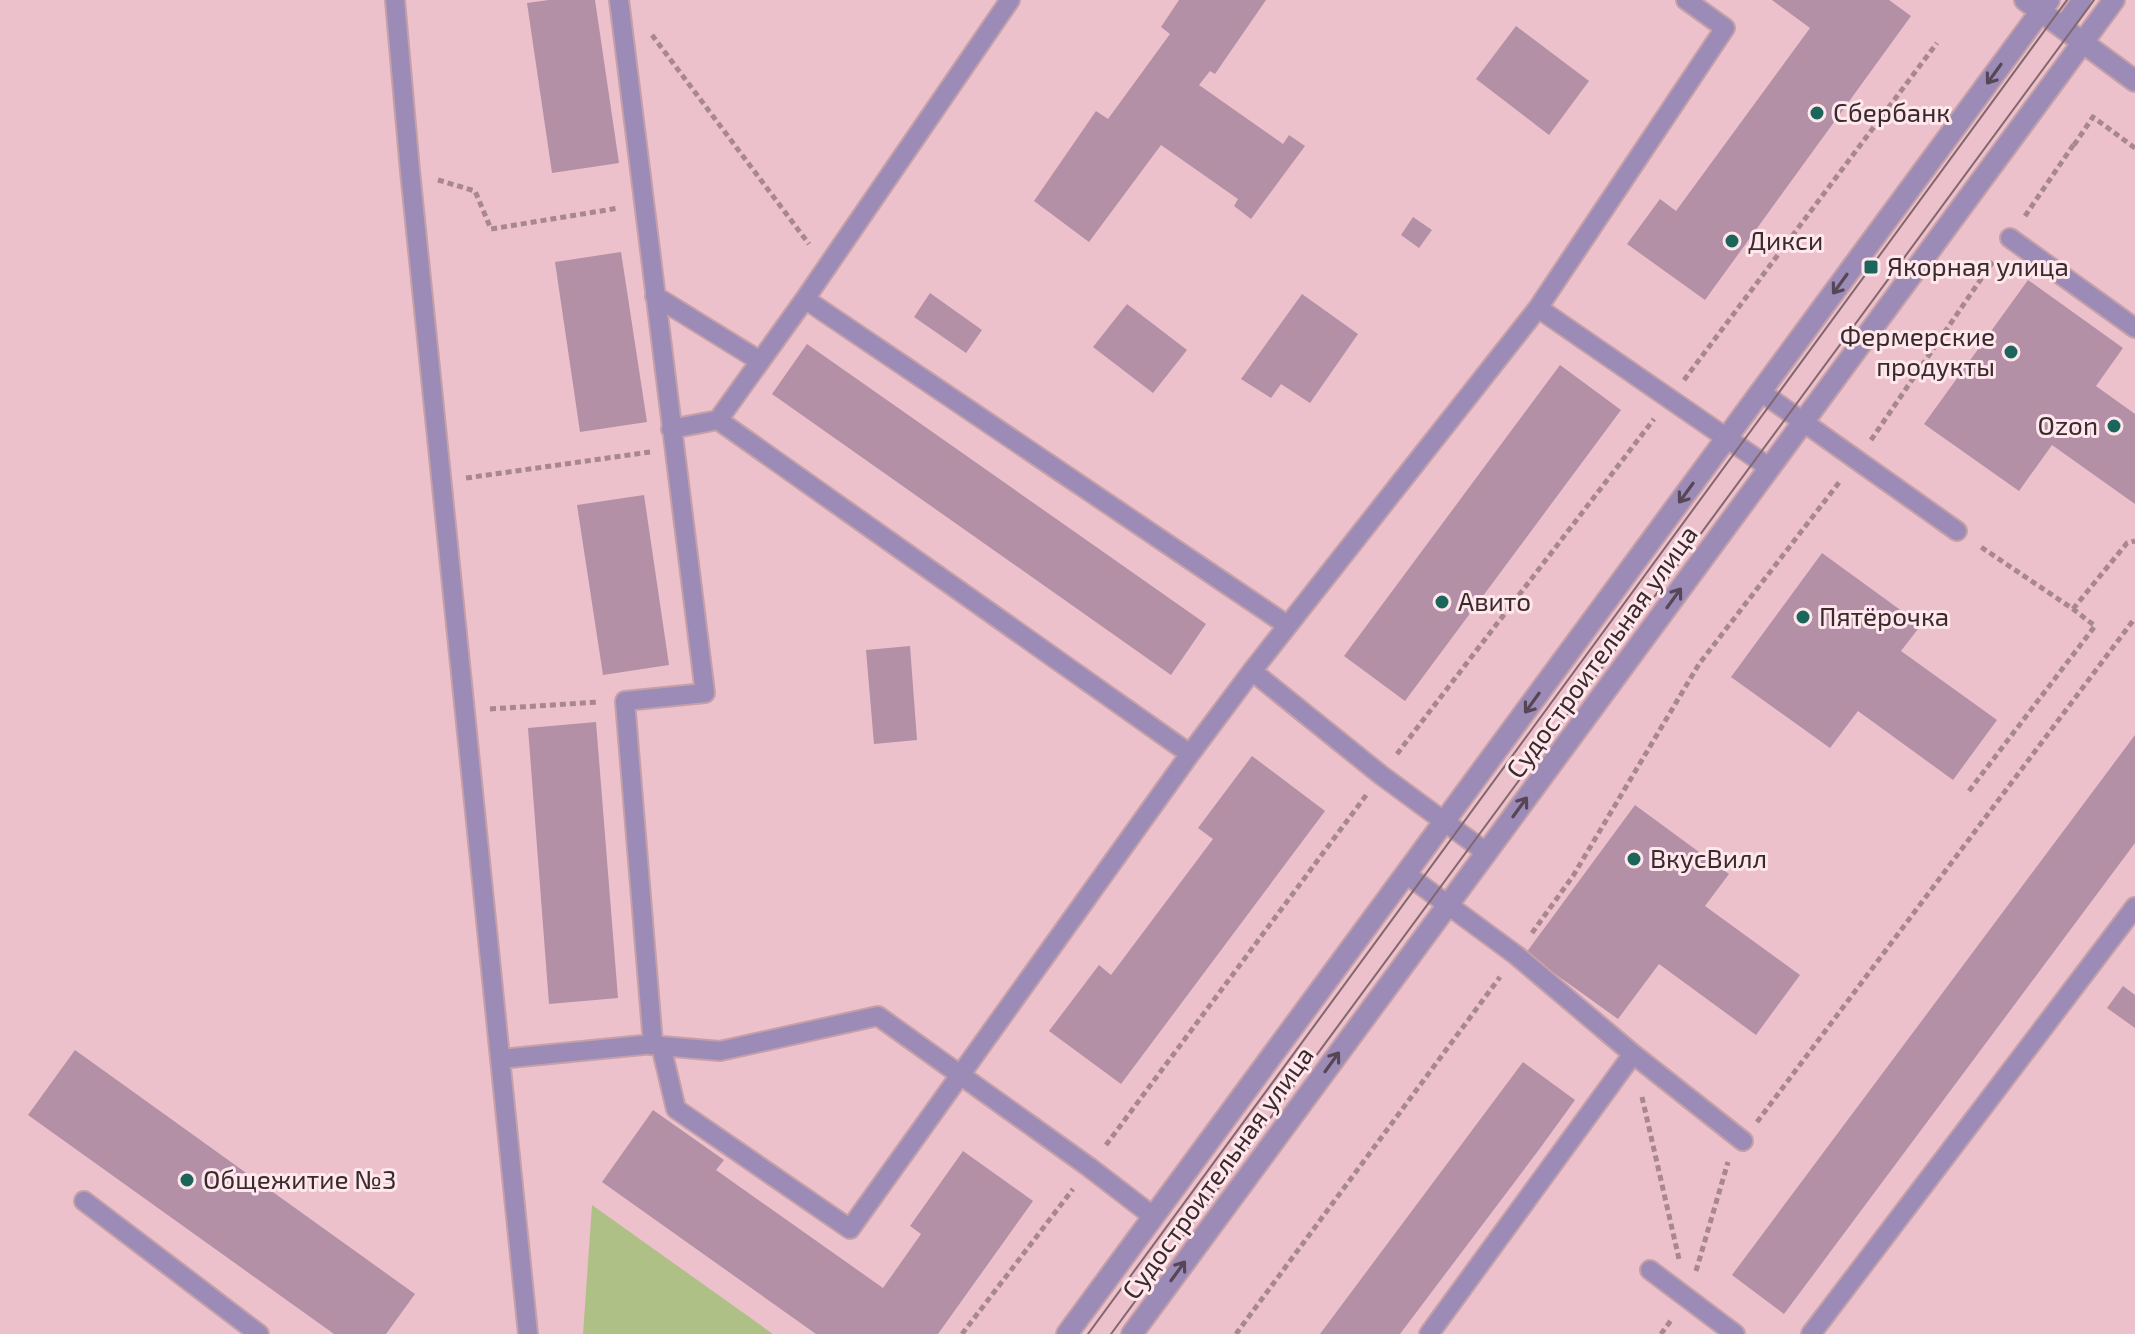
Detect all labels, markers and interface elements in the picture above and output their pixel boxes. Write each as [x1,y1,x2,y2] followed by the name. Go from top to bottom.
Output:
[1986,63,2003,85] one-way arrow
[1833,96,1950,127] place label: Сбербанк
[1808,104,1826,122] marker: Сбербанк
[1748,224,1823,255] place label: Дикси
[1723,232,1741,250] marker: Дикси
[1887,250,2069,282] place label: Якорная улица
[1862,258,1880,276] marker: Якорная улица
[1832,272,1848,294] one-way arrow
[1840,320,1995,382] place label: Фермерские продукты
[2002,343,2020,361] marker: Фермерские продукты
[2038,409,2098,440] place label: Ozon
[2105,417,2123,435] marker: Ozon
[1678,482,1695,504] one-way arrow
[1499,519,1704,784] street label: Судостроительная улица
[1458,585,1531,616] place label: Авито
[1665,588,1682,609] one-way arrow
[1433,593,1451,611] marker: Авито
[1819,600,1949,631] place label: Пятёрочка
[1794,608,1812,626] marker: Пятёрочка
[1524,691,1540,713] one-way arrow
[1512,797,1528,819] one-way arrow
[1650,842,1767,874] place label: ВкусВилл
[1625,850,1643,868] marker: ВкусВилл
[1115,1040,1320,1305] street label: Судостроительная улица
[1324,1052,1341,1073] one-way arrow
[203,1163,397,1194] place label: Общежитие №3
[178,1171,196,1189] marker: Общежитие №3
[1170,1261,1187,1282] one-way arrow

